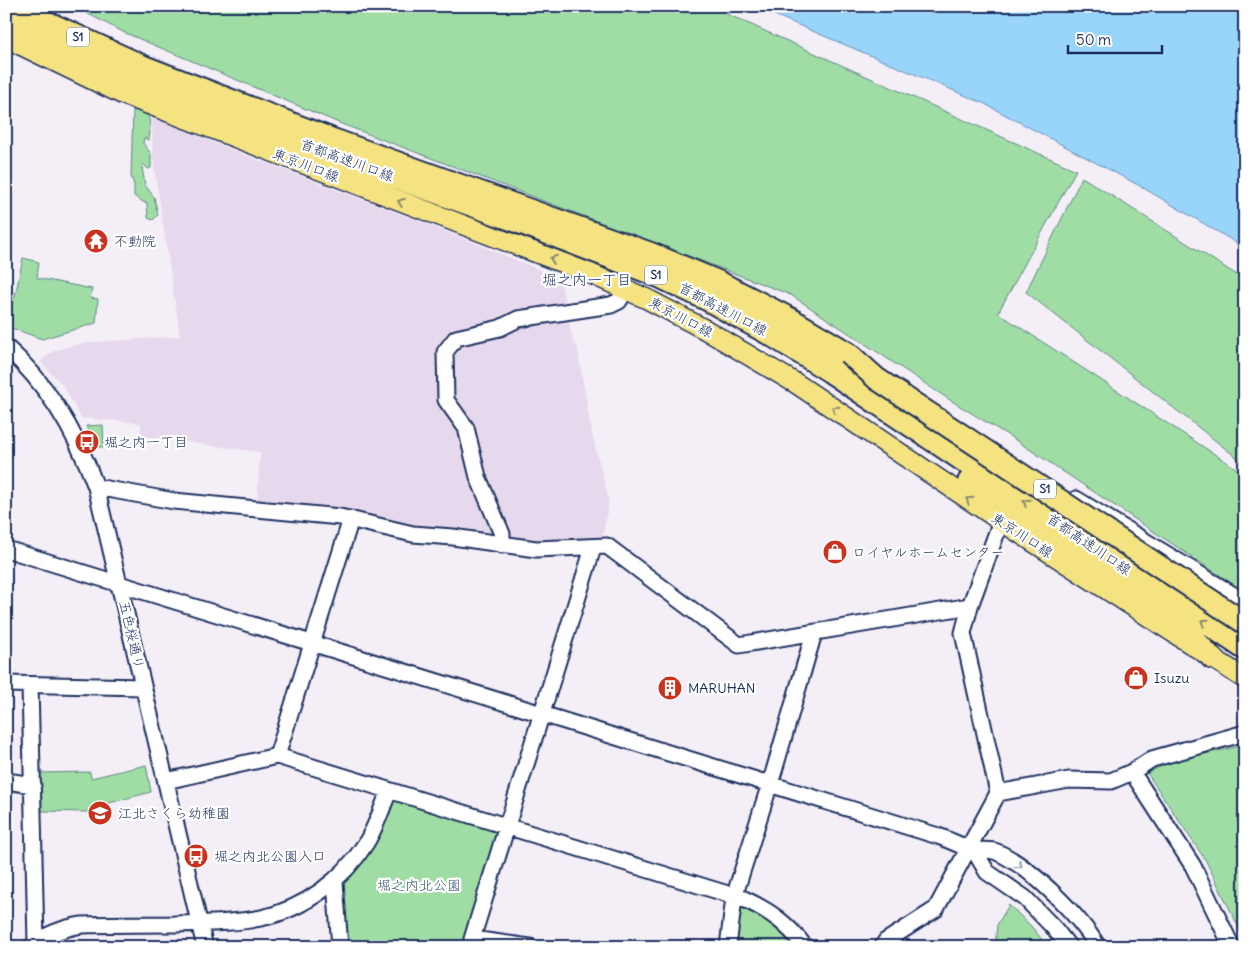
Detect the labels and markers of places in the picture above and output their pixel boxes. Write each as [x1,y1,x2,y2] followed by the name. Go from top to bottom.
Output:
[83,228,109,254] temple icon: 不動院
[114,232,156,250] place label: 不動院
[74,429,100,455] bus stop icon: 堀之内一丁目
[104,433,188,451] place label: 堀之内一丁目
[822,539,848,565] shop icon: ロイヤルホームセンター
[852,543,1005,561] place label: ロイヤルホームセンター
[1123,665,1149,691] shop icon: Isuzu
[1154,669,1190,687] place label: Isuzu
[657,675,683,701] building icon: MARUHAN
[688,679,756,697] place label: MARUHAN
[87,800,113,826] school or university icon: 江北さくら幼稚園
[118,804,230,822] place label: 江北さくら幼稚園
[183,843,209,869] bus stop icon: 堀之内北公園入口
[214,847,326,865] place label: 堀之内北公園入口

